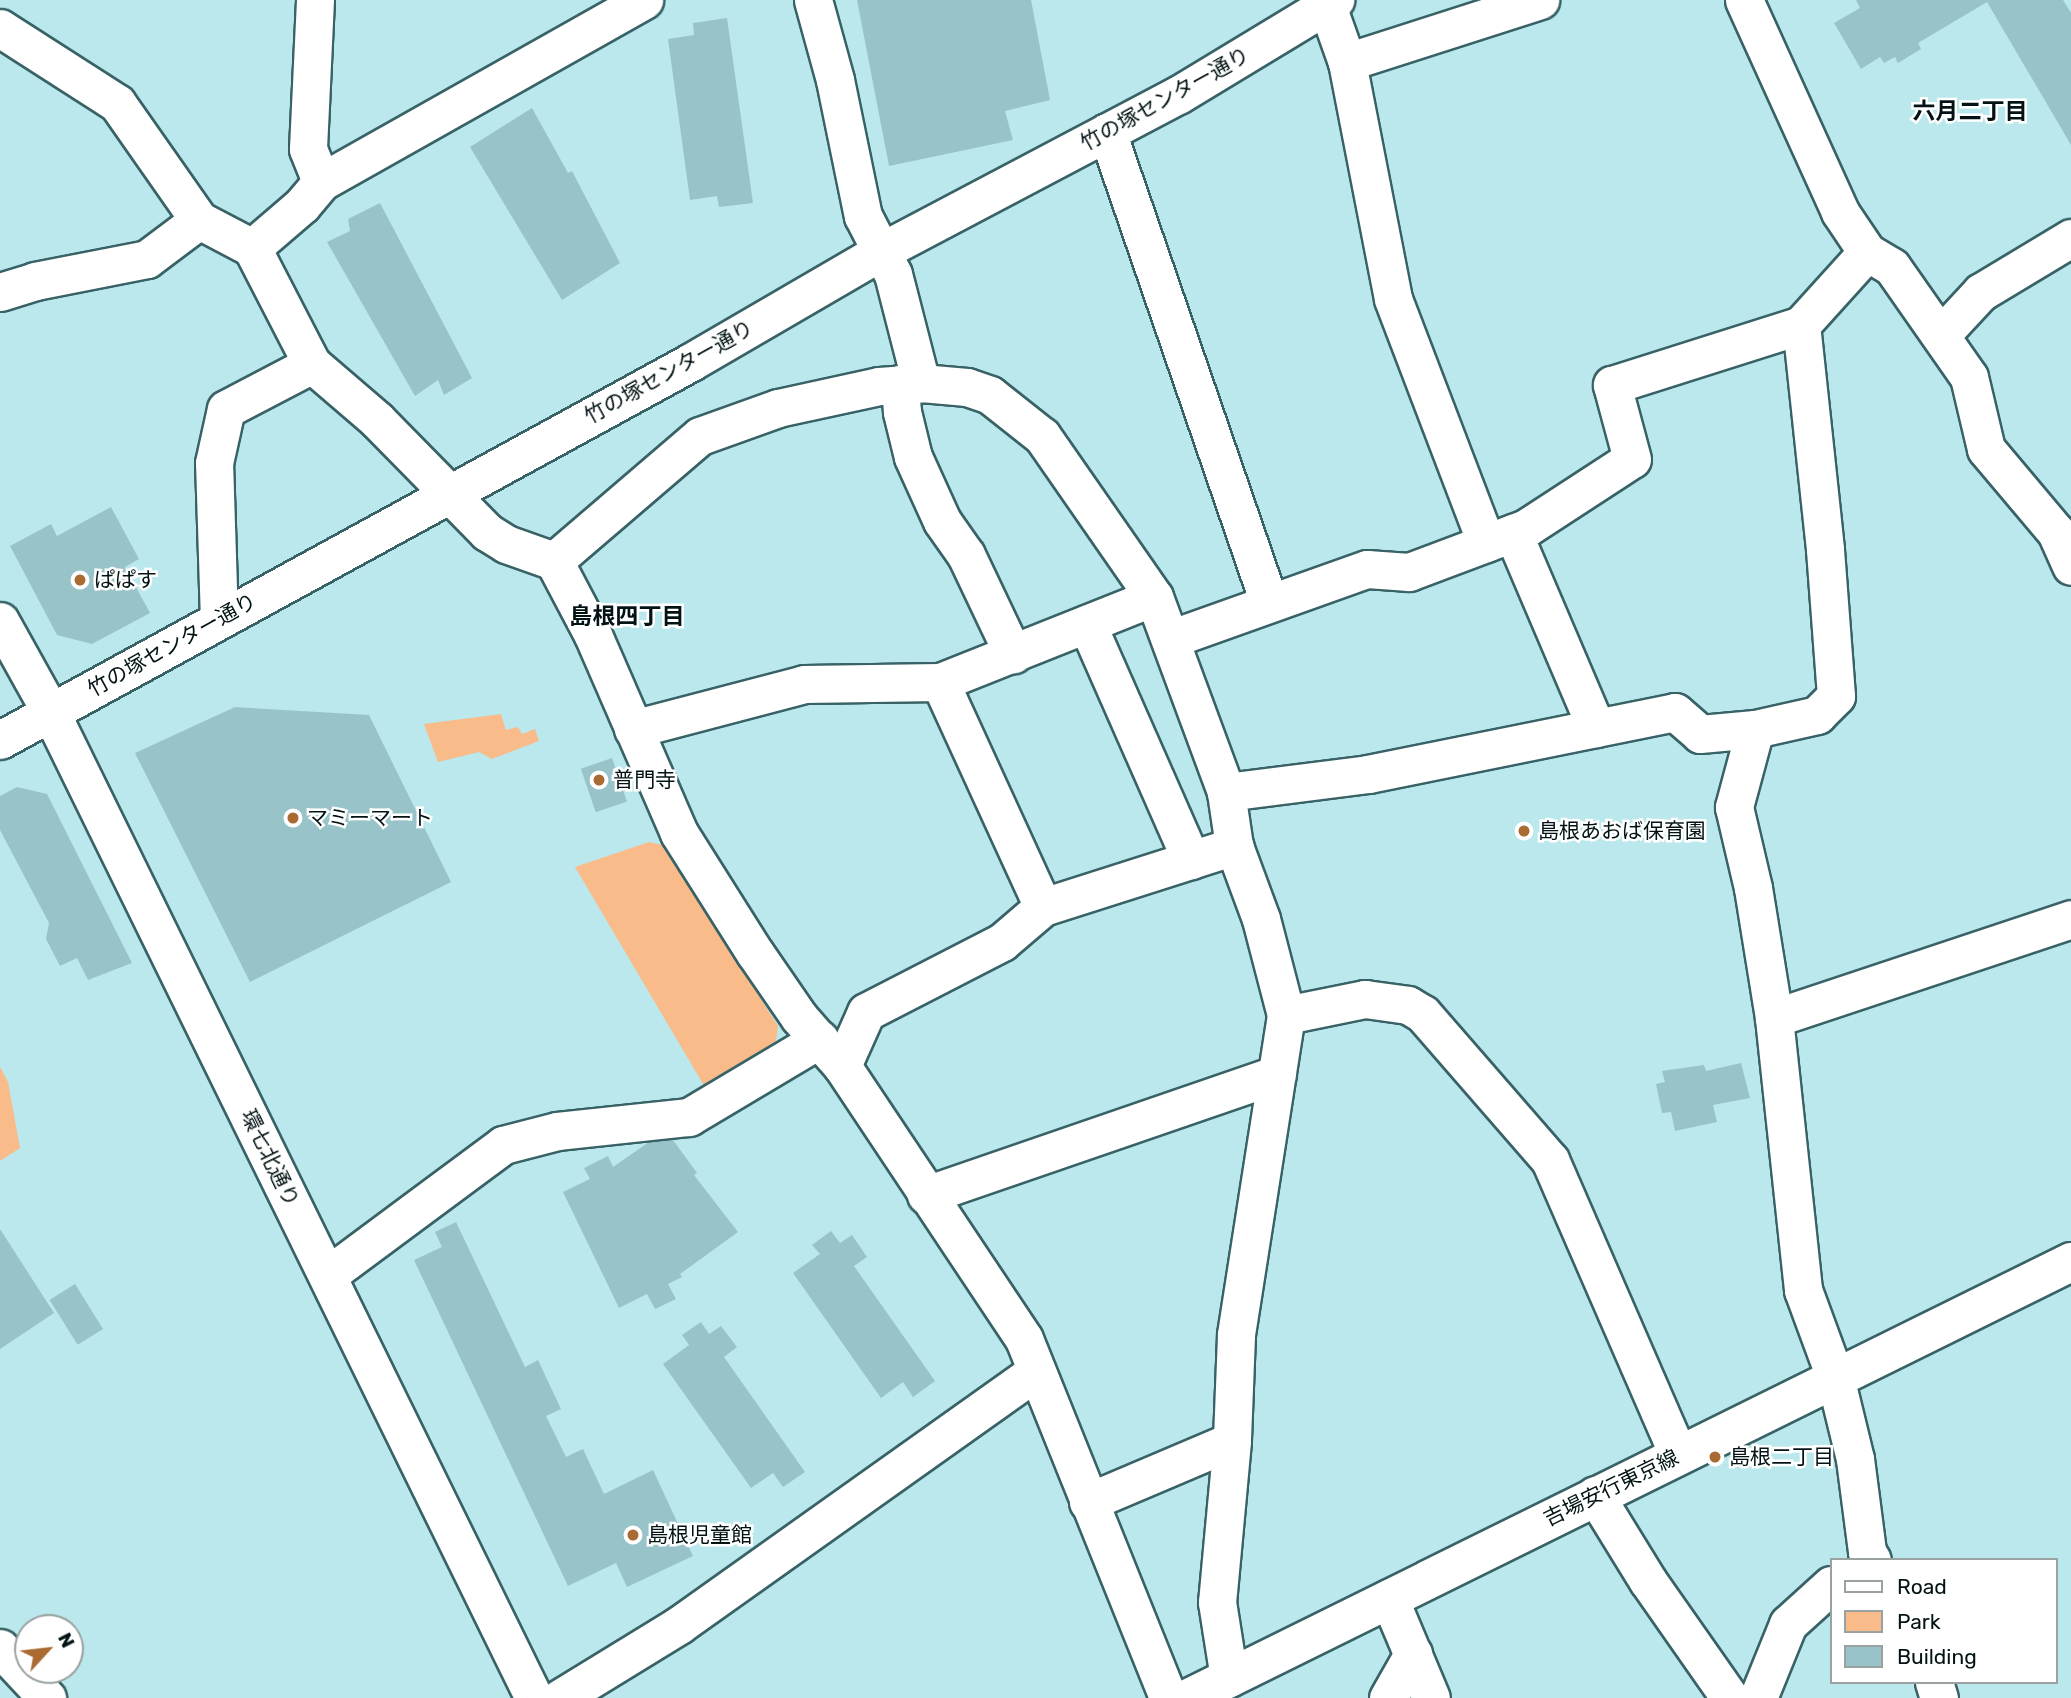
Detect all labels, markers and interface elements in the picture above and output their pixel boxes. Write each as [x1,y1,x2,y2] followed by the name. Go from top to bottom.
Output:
[1076,42,1254,156] street label: 竹の塚センター通り
[1913,97,2027,125] district label: 六月二丁目
[580,315,758,429] street label: 竹の塚センター通り
[94,567,157,593] place label: ぱぱす
[72,572,88,588] marker: ぱぱす
[83,588,261,702] street label: 竹の塚センター通り
[570,602,684,630] district label: 島根四丁目
[613,767,676,793] place label: 普門寺
[591,772,607,788] marker: 普門寺
[307,805,433,831] place label: マミーマート
[285,810,301,826] marker: マミーマート
[1538,818,1706,844] place label: 島根あおば保育園
[1516,823,1532,839] marker: 島根あおば保育園
[236,1105,304,1211] street label: 環七北通り
[1539,1444,1683,1532] street label: 吉場安行東京線
[1729,1444,1834,1470] place label: 島根二丁目
[1707,1449,1723,1465] marker: 島根二丁目
[647,1522,752,1548] place label: 島根児童館
[625,1527,641,1543] marker: 島根児童館
[1829,1558,2057,1684] legend
[1897,1574,1947,1599] text: Road
[1897,1609,1941,1634] text: Park
[14,1614,84,1684] north arrow
[53,1629,80,1651] text: N
[1897,1644,1977,1669] text: Building

